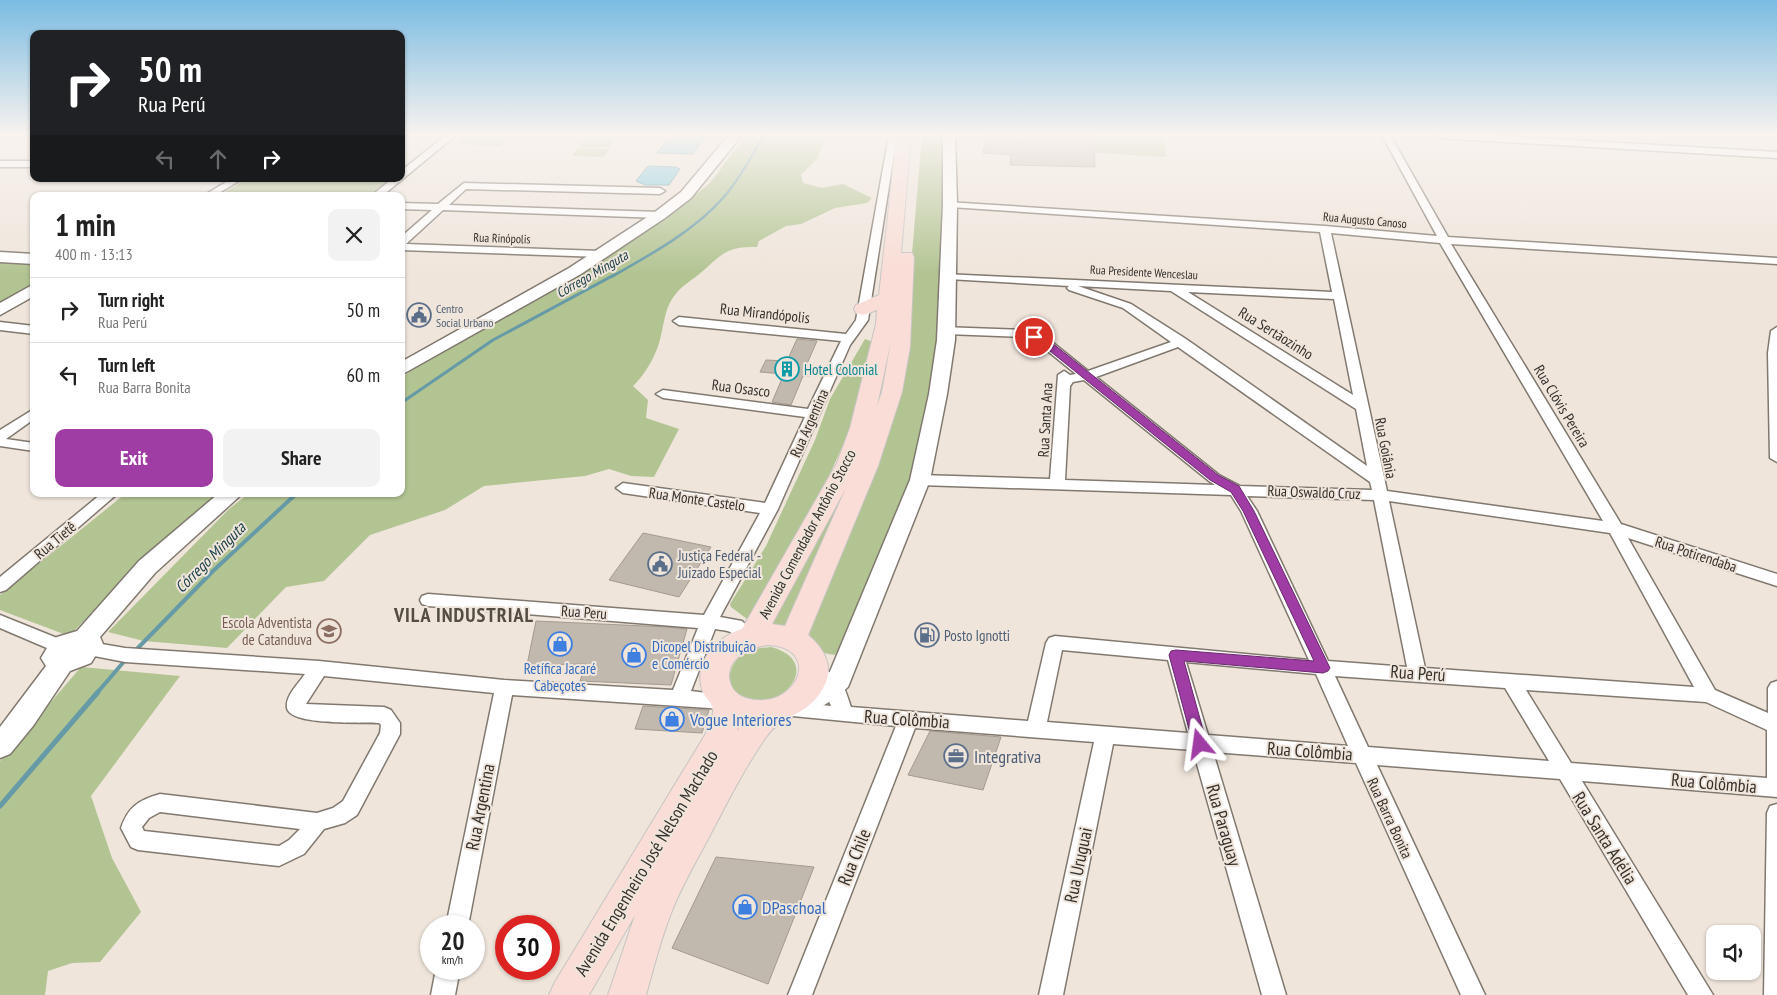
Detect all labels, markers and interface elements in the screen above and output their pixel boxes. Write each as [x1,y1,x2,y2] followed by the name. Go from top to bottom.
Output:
[138,46,202,92] text: 50 m
[55,50,120,115] icon: right
[138,90,206,118] text: Rua Perú
[151,145,179,173] icon: left
[204,145,232,173] icon: ahead
[257,145,285,173] icon: right
[55,205,116,244] text: 1 min
[328,209,380,261] button: close
[1322,209,1408,231] street label: Rua Augusto Canoso
[473,230,531,246] street label: Rua Rinópolis
[55,244,133,264] text: 400 m · 13:13
[553,245,632,302] water label: Córrego Minguta
[1090,262,1198,282] street label: Rua Presidente Wenceslau
[98,288,164,312] text: Turn right
[55,296,83,324] icon: right
[347,298,380,322] text: 50 m
[719,299,811,327] street label: Rua Mirandópolis
[436,301,493,330] place label: Centro Social Urbano
[406,302,432,328] public building icon: Centro Social Urbano
[1235,302,1317,364] street label: Rua Sertãozinho
[98,312,147,332] text: Rua Perú
[1013,316,1055,358] pin
[1020,323,1048,351] icon: arrive
[98,353,155,377] text: Turn left
[774,356,800,382] building icon: Hotel Colonial
[804,360,878,379] place label: Hotel Colonial
[55,361,83,389] icon: left
[1530,361,1594,451] street label: Rua Clóvis Pereira
[347,363,380,387] text: 60 m
[711,375,771,401] street label: Rua Osasco
[98,377,191,397] text: Rua Barra Bonita
[1034,382,1056,458] street label: Rua Santa Ana
[785,386,833,460] street label: Rua Argentina
[1371,416,1401,480] street label: Rua Goiânia
[55,429,213,487] button: Exit
[223,429,380,487] button: Share
[754,446,860,622] street label: Avenida Comendador Antônio Stocco
[1267,481,1361,503] street label: Rua Oswaldo Cruz
[648,483,746,515] street label: Rua Monte Castelo
[171,516,251,596] water label: Córrego Minguta
[30,517,80,563] street label: Rua Tietê
[1653,532,1739,576] street label: Rua Potirendaba
[677,546,762,582] place label: Justiça Federal - Juizado Especial
[647,551,673,577] public building icon: Justiça Federal - Juizado Especial
[560,601,608,623] street label: Rua Peru
[393,602,534,628] district label: VILA INDUSTRIAL
[222,613,312,649] place label: Escola Adventista de Catanduva
[316,618,342,644] school or university icon: Escola Adventista de Catanduva
[914,622,940,648] fuel station icon: Posto Ignotti
[944,626,1010,645] place label: Posto Ignotti
[547,631,573,657] shop icon: Retífica Jacaré Cabeçotes
[652,637,756,673] place label: Dicopel Distribuição e Comércio
[621,642,647,668] shop icon: Dicopel Distribuição e Comércio
[524,659,596,695] place label: Retífica Jacaré Cabeçotes
[1390,660,1446,686] street label: Rua Perú
[864,705,950,733] street label: Rua Colômbia
[659,706,685,732] shop icon: Vogue Interiores
[689,708,791,731] place label: Vogue Interiores
[1173,717,1225,769] position arrow
[1267,737,1353,765] street label: Rua Colômbia
[943,743,969,769] office icon: Integrativa
[974,745,1041,768] place label: Integrativa
[569,746,723,980] street label: Avenida Engenheiro José Nelson Machado
[460,762,500,852] street label: Rua Argentina
[1670,768,1758,798] street label: Rua Colômbia
[1363,775,1417,861] street label: Rua Barra Bonita
[1201,781,1247,869] street label: Rua Paraguay
[1567,787,1643,889] street label: Rua Santa Adélia
[832,825,876,889] street label: Rua Chile
[1059,825,1097,905] street label: Rua Uruguai
[732,894,758,920] shop icon: DPaschoal
[762,896,827,919] place label: DPaschoal
[495,915,560,980] speed limit sign: 30
[441,925,464,957] text: 20
[1706,925,1761,980] map controls
[1706,925,1761,980] button: sound
[442,952,463,967] text: km/h

